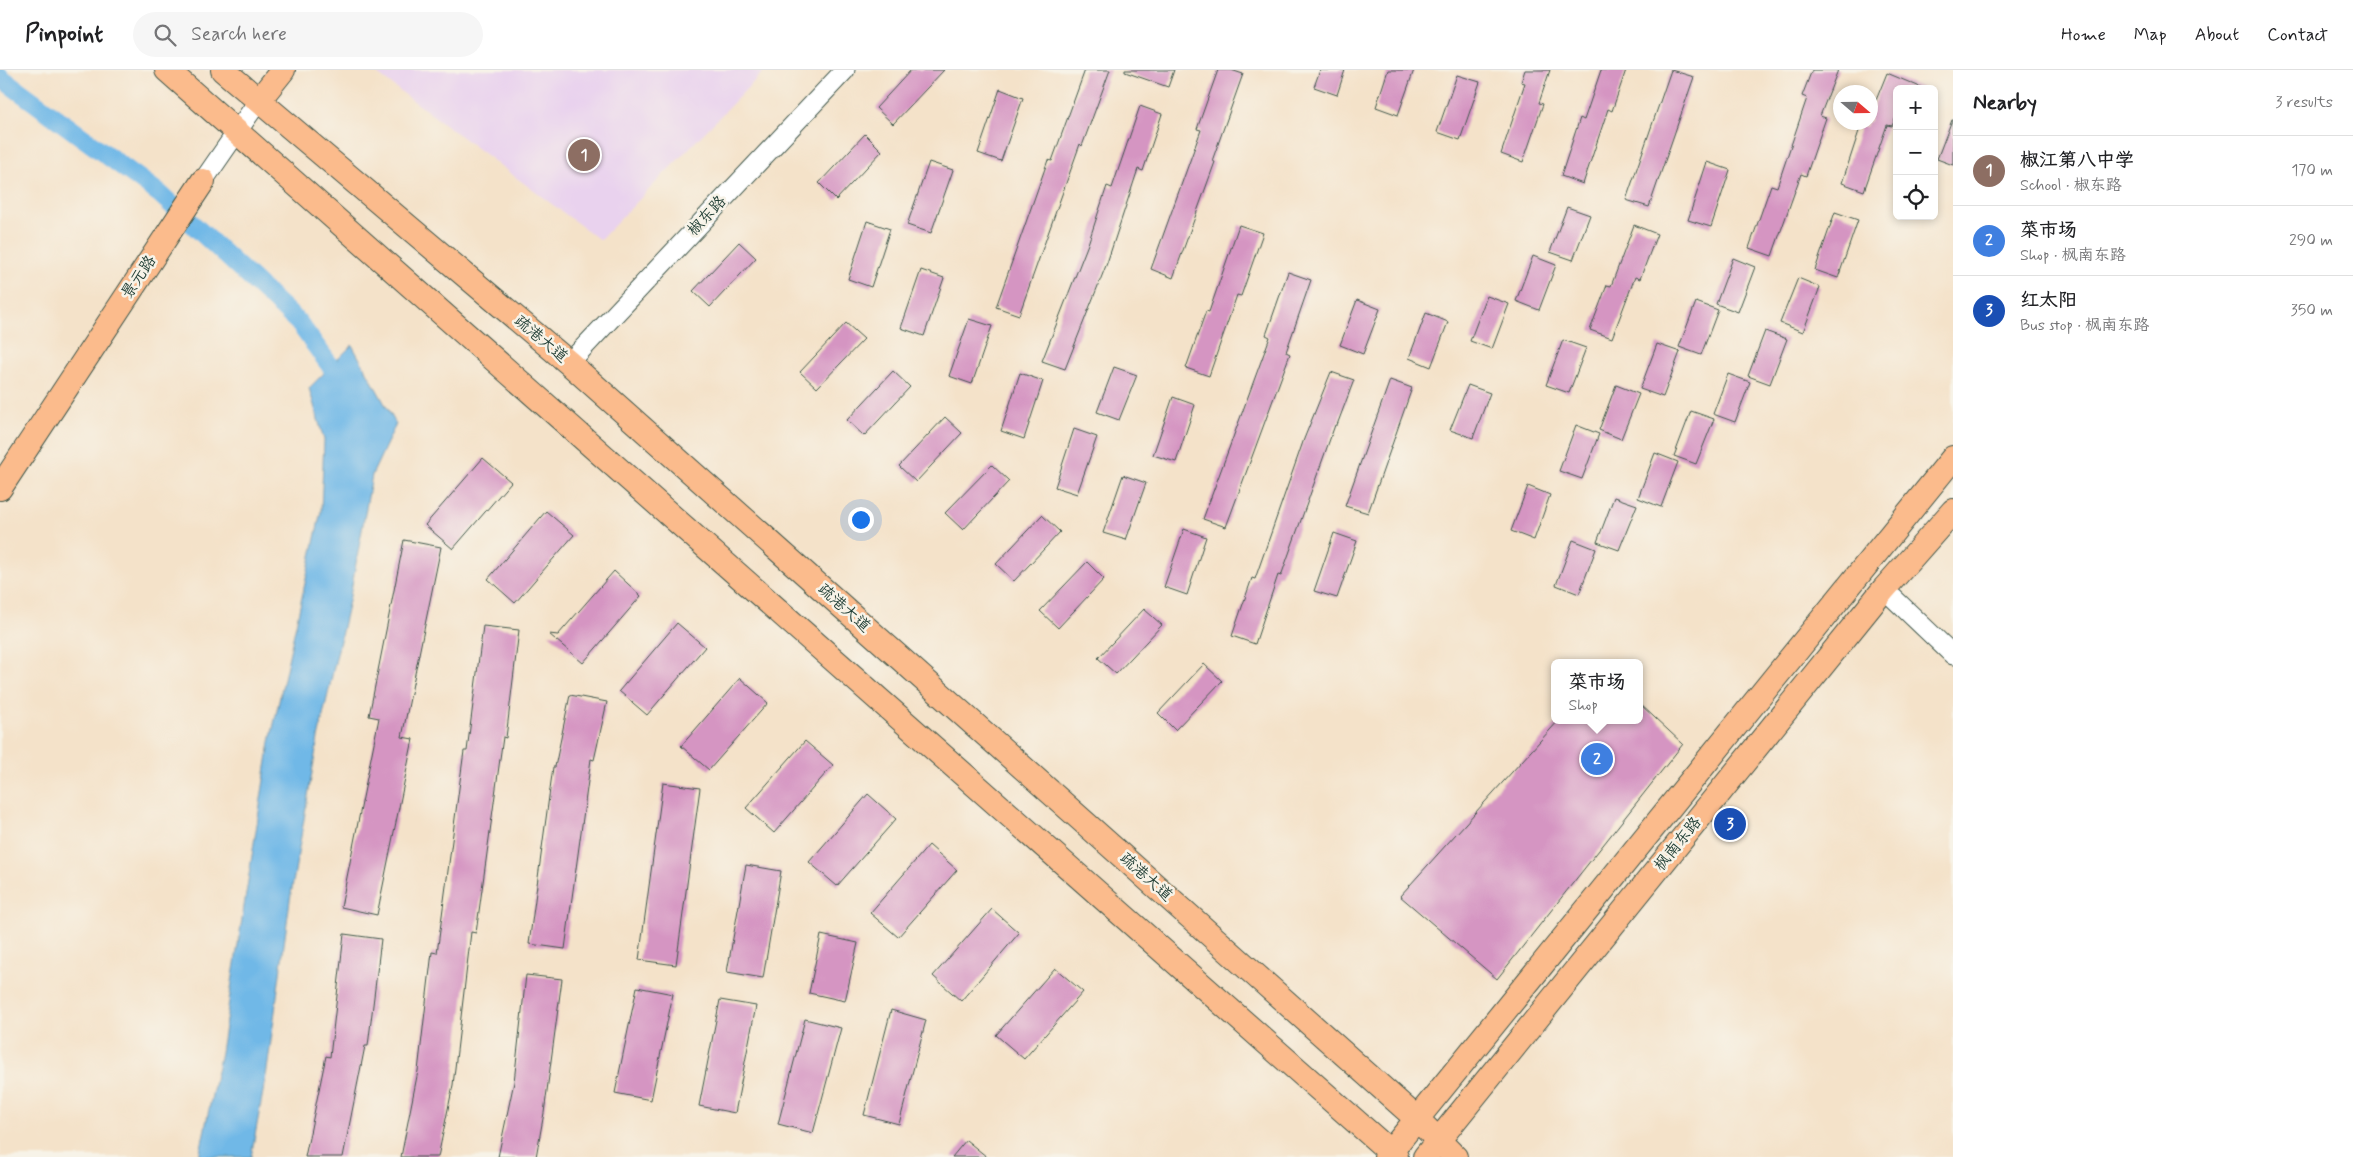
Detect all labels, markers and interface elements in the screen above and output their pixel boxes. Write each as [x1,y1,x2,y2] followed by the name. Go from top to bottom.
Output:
[133,12,483,57] search box
[25,19,103,50] text: Pinpoint
[151,21,179,49] icon: search
[191,22,287,47] text: Search here
[2061,23,2106,47] text: Home
[2134,23,2167,47] text: Map
[2195,23,2239,47] text: About
[2267,23,2328,47] text: Contact
[1833,85,1878,130] north arrow
[1893,85,1938,220] map controls
[1893,85,1938,130] button: +
[1973,89,2037,117] text: Nearby
[2275,92,2333,113] text: 3 results
[1893,130,1938,175] button: −
[568,136,600,174] pin: 1
[2020,148,2134,173] text: 椒江第八中学
[1985,160,1993,181] text: 1
[2291,160,2333,181] text: 170 m
[1893,175,1938,220] button: locate
[2020,175,2122,196] text: School · 椒东路
[683,191,731,241] street label: 椒东路
[2020,218,2077,243] text: 菜市场
[1985,230,1993,251] text: 2
[2289,230,2333,251] text: 290 m
[2020,245,2126,266] text: Shop · 枫南东路
[117,251,161,303] street label: 景元路
[2020,288,2077,313] text: 红太阳
[1985,300,1993,321] text: 3
[2291,300,2333,321] text: 350 m
[510,310,572,368] street label: 疏港大道
[2020,315,2149,336] text: Bus stop · 枫南东路
[848,507,874,533] your location
[813,579,875,637] street label: 疏港大道
[1551,659,1643,724] popup
[1568,670,1626,695] text: 菜市场
[1568,695,1598,716] text: Shop
[1581,740,1613,778] pin: 2
[1714,805,1746,843] pin: 3
[1650,813,1706,875] street label: 枫南东路
[1115,848,1177,906] street label: 疏港大道

